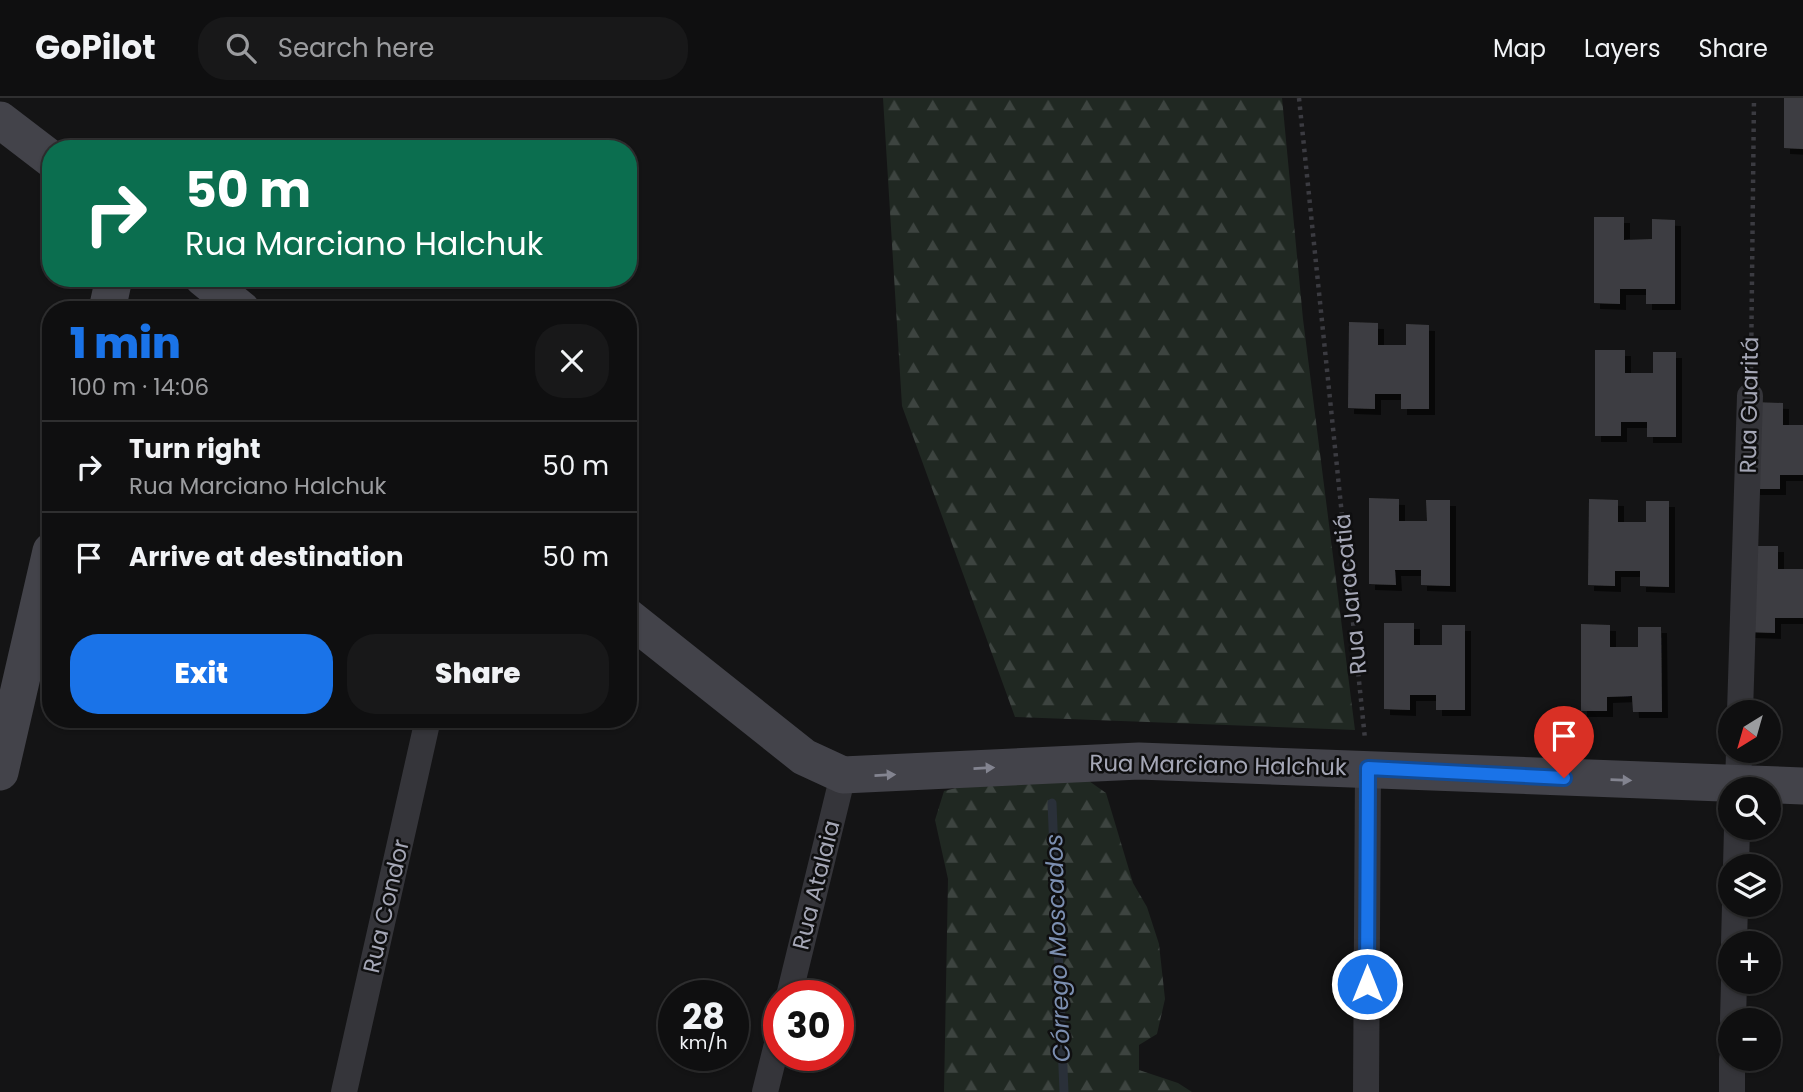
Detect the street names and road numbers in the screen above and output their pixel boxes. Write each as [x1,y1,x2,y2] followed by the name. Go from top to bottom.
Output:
[1732,336,1766,474] street label: Rua Guaritá
[1326,512,1374,676] street label: Rua Jaracatiá
[1089,747,1347,783] street label: Rua Marciano Halchuk
[784,817,848,953] street label: Rua Atalaia
[355,836,417,976] street label: Rua Condor

